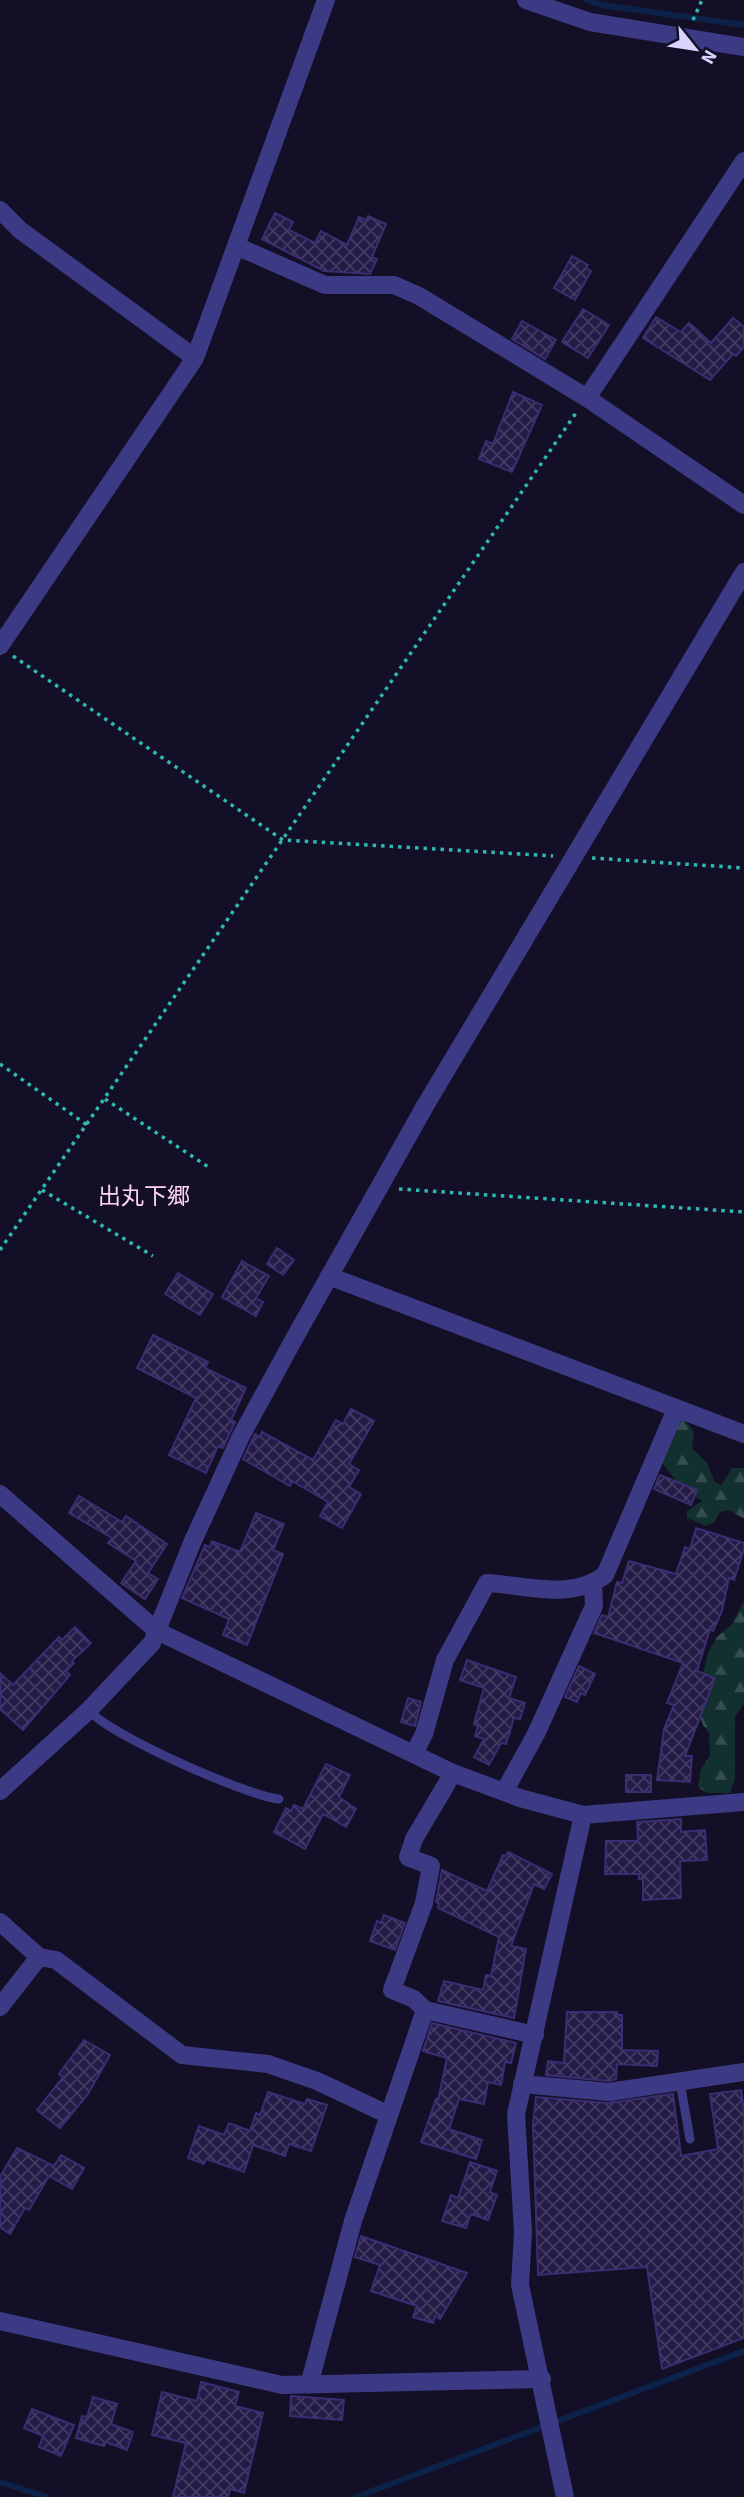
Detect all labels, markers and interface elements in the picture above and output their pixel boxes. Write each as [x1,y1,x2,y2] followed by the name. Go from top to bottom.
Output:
[660,14,730,84] north arrow
[694,45,723,69] text: N
[98,1180,190,1213] district label: 出丸下郷

